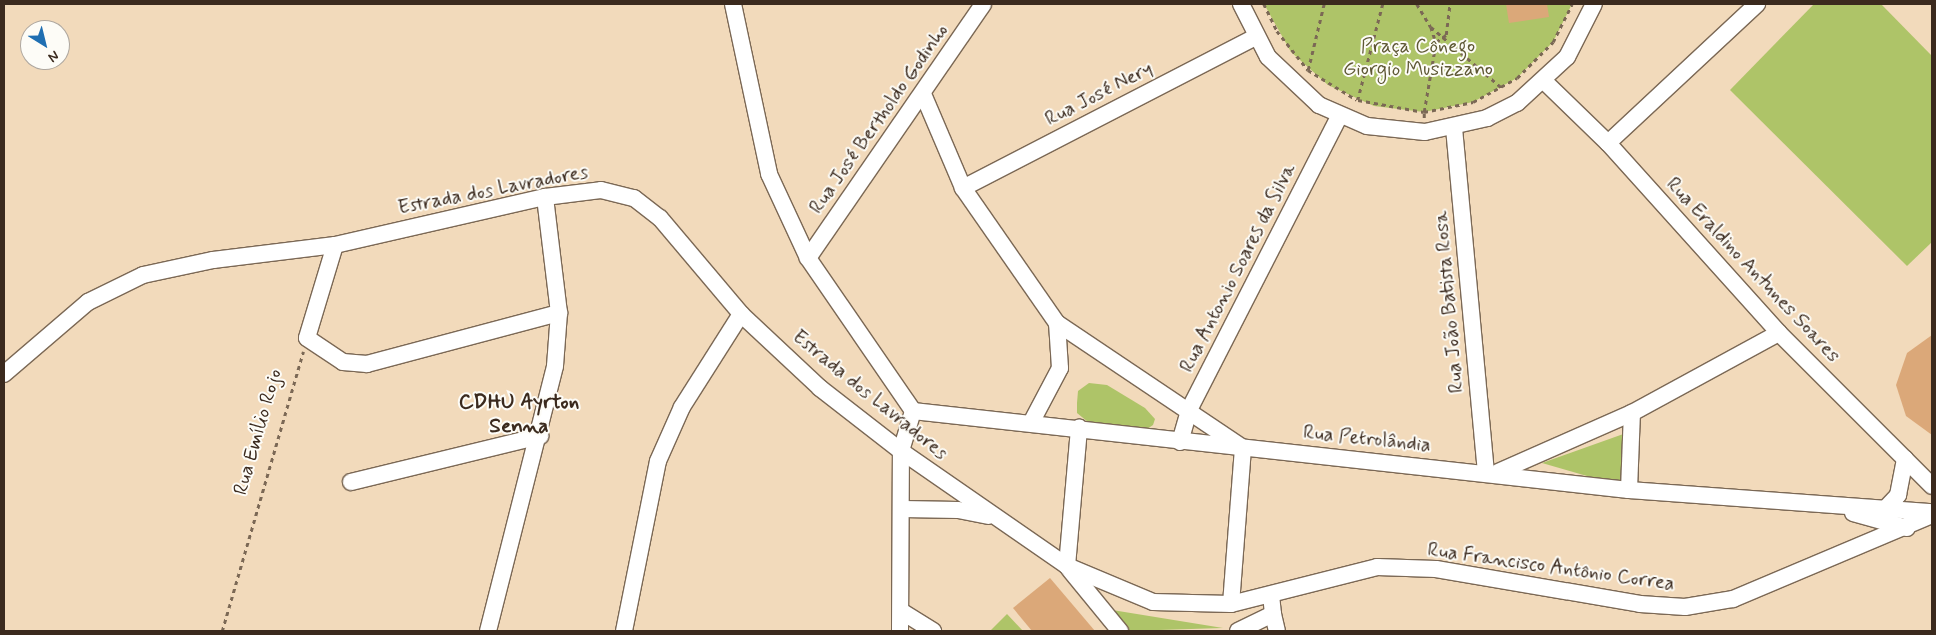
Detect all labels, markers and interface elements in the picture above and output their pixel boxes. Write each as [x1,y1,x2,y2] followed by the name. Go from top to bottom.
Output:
[802,17,956,221] street label: Rua José Bertholdo Godinho
[20,20,70,70] north arrow
[1341,34,1495,81] park label: Praça Cônego Giorgio Musizzano
[44,46,62,66] text: N
[1041,56,1157,132] street label: Rua José Nery
[396,160,590,220] street label: Estrada dos Lavradores
[1175,160,1301,376] street label: Rua Antonio Soares da Silva
[1662,174,1844,366] street label: Rua Eraldino Antunes Soares
[1429,210,1469,394] street label: Rua João Batista Rosa
[787,325,953,465] street label: Estrada dos Lavradores
[228,366,288,498] street label: Rua Emílio Rojo
[458,389,580,439] district label: CDHU Ayrton Senna
[1302,420,1432,458] street label: Rua Petrolândia
[1425,538,1677,596] street label: Rua Francisco Antônio Correa

